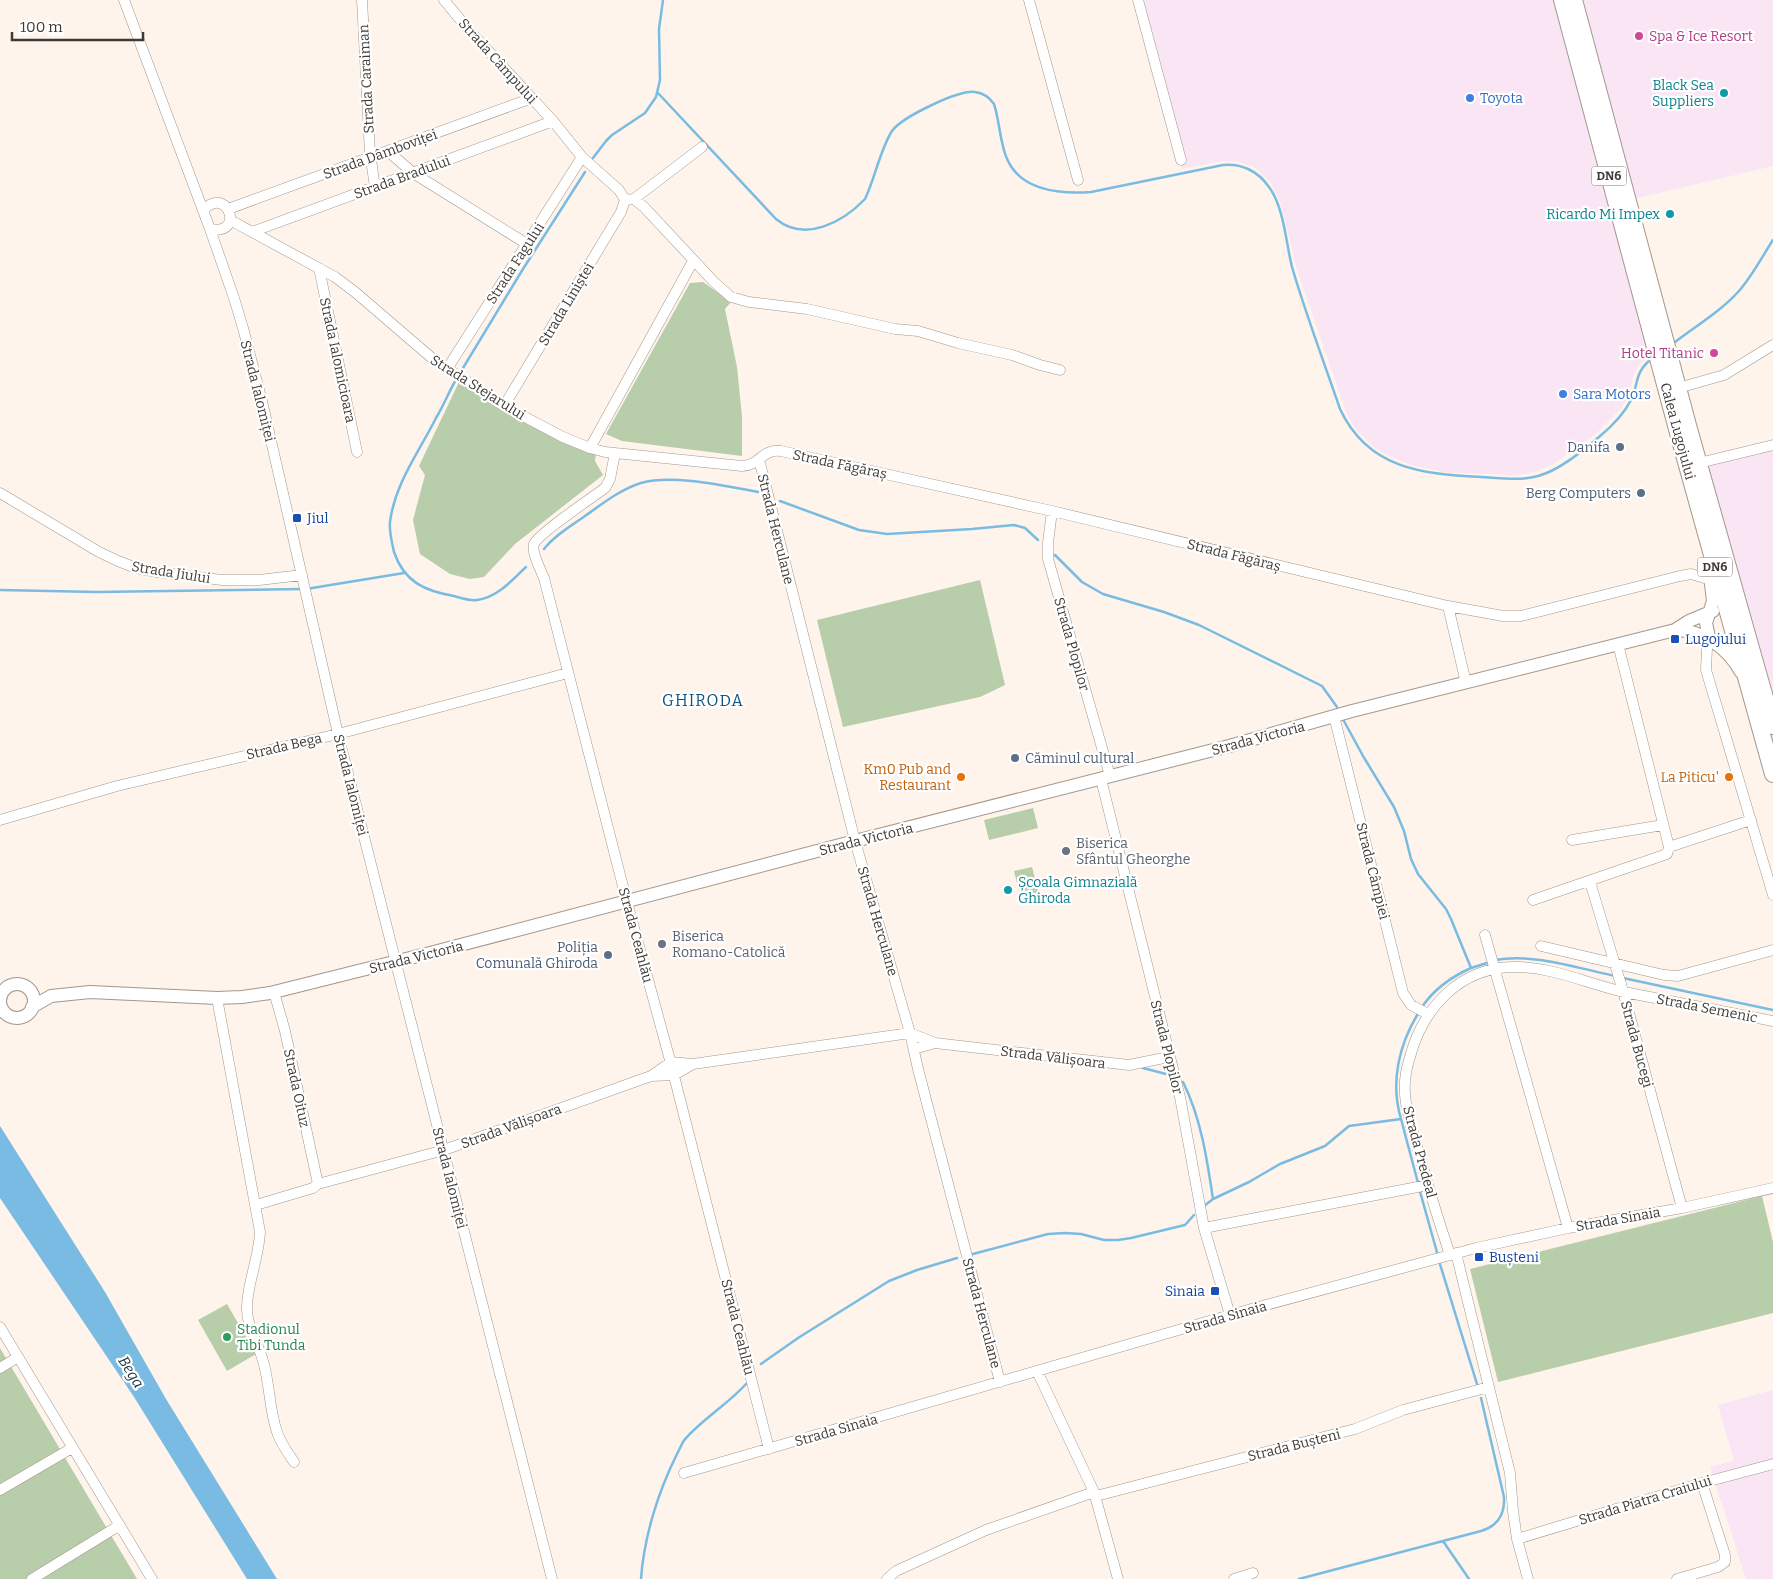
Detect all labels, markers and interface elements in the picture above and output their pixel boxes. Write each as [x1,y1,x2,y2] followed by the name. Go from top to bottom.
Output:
[12,10,144,42] scale bar
[455,15,540,108] street label: Strada Câmpului
[20,18,63,36] text: 100 m
[355,24,378,134] street label: Strada Caraiman
[1649,28,1753,45] place label: Spa & Ice Resort
[1633,30,1645,42] marker: Spa & Ice Resort
[1652,77,1714,110] place label: Black Sea Suppliers
[1718,87,1730,99] marker: Black Sea Suppliers
[1480,90,1523,107] place label: Toyota
[1464,92,1476,104] marker: Toyota
[321,126,440,184] street label: Strada Dâmboviței
[352,152,453,203] street label: Strada Bradului
[1592,167,1626,186] road number: DN6
[1546,206,1660,223] place label: Ricardo Mi Impex
[1664,208,1676,220] marker: Ricardo Mi Impex
[483,219,548,307] street label: Strada Fagului
[535,260,599,349] street label: Strada Liniștei
[316,296,359,425] street label: Strada Ialomicioara
[236,339,278,444] street label: Strada Ialomiței
[1621,345,1704,362] place label: Hotel Titanic
[1708,347,1720,359] marker: Hotel Titanic
[427,351,528,423] street label: Strada Stejarului
[1656,381,1699,481] street label: Calea Lugojului
[1573,386,1651,403] place label: Sara Motors
[1557,388,1569,400] marker: Sara Motors
[1567,439,1610,456] place label: Danifa
[1614,441,1626,453] marker: Danifa
[791,446,889,484] street label: Strada Făgăraș
[754,472,797,586] street label: Strada Herculane
[1526,485,1631,502] place label: Berg Computers
[1635,487,1647,499] marker: Berg Computers
[306,510,329,527] place label: Jiul
[291,512,303,524] marker: Jiul
[1185,536,1283,576] street label: Strada Făgăraș
[130,558,212,587] street label: Strada Jiului
[1698,558,1732,576] road number: DN6
[1050,596,1093,693] street label: Strada Plopilor
[1685,631,1746,648] place label: Lugojului
[1669,633,1681,645] marker: Lugojului
[662,691,744,710] district label: GHIRODA
[1210,718,1307,759] street label: Strada Victoria
[245,729,324,763] street label: Strada Bega
[329,733,371,838] street label: Strada Ialomiței
[1025,750,1134,767] place label: Căminul cultural
[1009,752,1021,764] marker: Căminul cultural
[864,761,951,794] place label: Km0 Pub and Restaurant
[1661,769,1719,786] place label: La Piticu'
[955,771,967,783] marker: Km0 Pub and Restaurant
[1723,771,1735,783] marker: La Piticu'
[817,820,915,859] street label: Strada Victoria
[1352,821,1393,921] street label: Strada Câmpiei
[1076,835,1190,868] place label: Biserica Sfântul Gheorghe
[1060,845,1072,857] marker: Biserica Sfântul Gheorghe
[854,864,901,978] street label: Strada Herculane
[1018,874,1138,907] place label: Școala Gimnazială Ghiroda
[1002,884,1014,896] marker: Școala Gimnazială Ghiroda
[615,886,657,985] street label: Strada Ceahlău
[672,928,786,961] place label: Biserica Romano-Catolică
[367,938,465,977] street label: Strada Victoria
[656,938,668,950] marker: Biserica Romano-Catolică
[476,939,598,972] place label: Poliția Comunală Ghiroda
[602,949,614,961] marker: Poliția Comunală Ghiroda
[1655,990,1759,1027] street label: Strada Semenic
[1147,998,1186,1096] street label: Strada Plopilor
[1617,999,1656,1089] street label: Strada Bucegi
[999,1043,1107,1073] street label: Strada Vălișoara
[280,1047,313,1129] street label: Strada Oituz
[459,1100,564,1153] street label: Strada Vălișoara
[1399,1104,1440,1200] street label: Strada Predeal
[428,1126,470,1231] street label: Strada Ialomiței
[1574,1204,1662,1235] street label: Strada Sinaia
[1489,1249,1539,1267] place label: Bușteni
[1473,1251,1485,1263] marker: Bușteni
[959,1256,1004,1370] street label: Strada Herculane
[717,1277,758,1377] street label: Strada Ceahlău
[1165,1283,1205,1300] place label: Sinaia
[1209,1285,1221,1297] marker: Sinaia
[1182,1297,1269,1337] street label: Strada Sinaia
[237,1321,306,1354] place label: Stadionul Tibi Tunda
[221,1331,233,1343] marker: Stadionul Tibi Tunda
[114,1353,148,1391] water label: Bega
[793,1410,880,1450] street label: Strada Sinaia
[1246,1426,1343,1466] street label: Strada Bușteni
[1577,1472,1714,1529] street label: Strada Piatra Craiului

